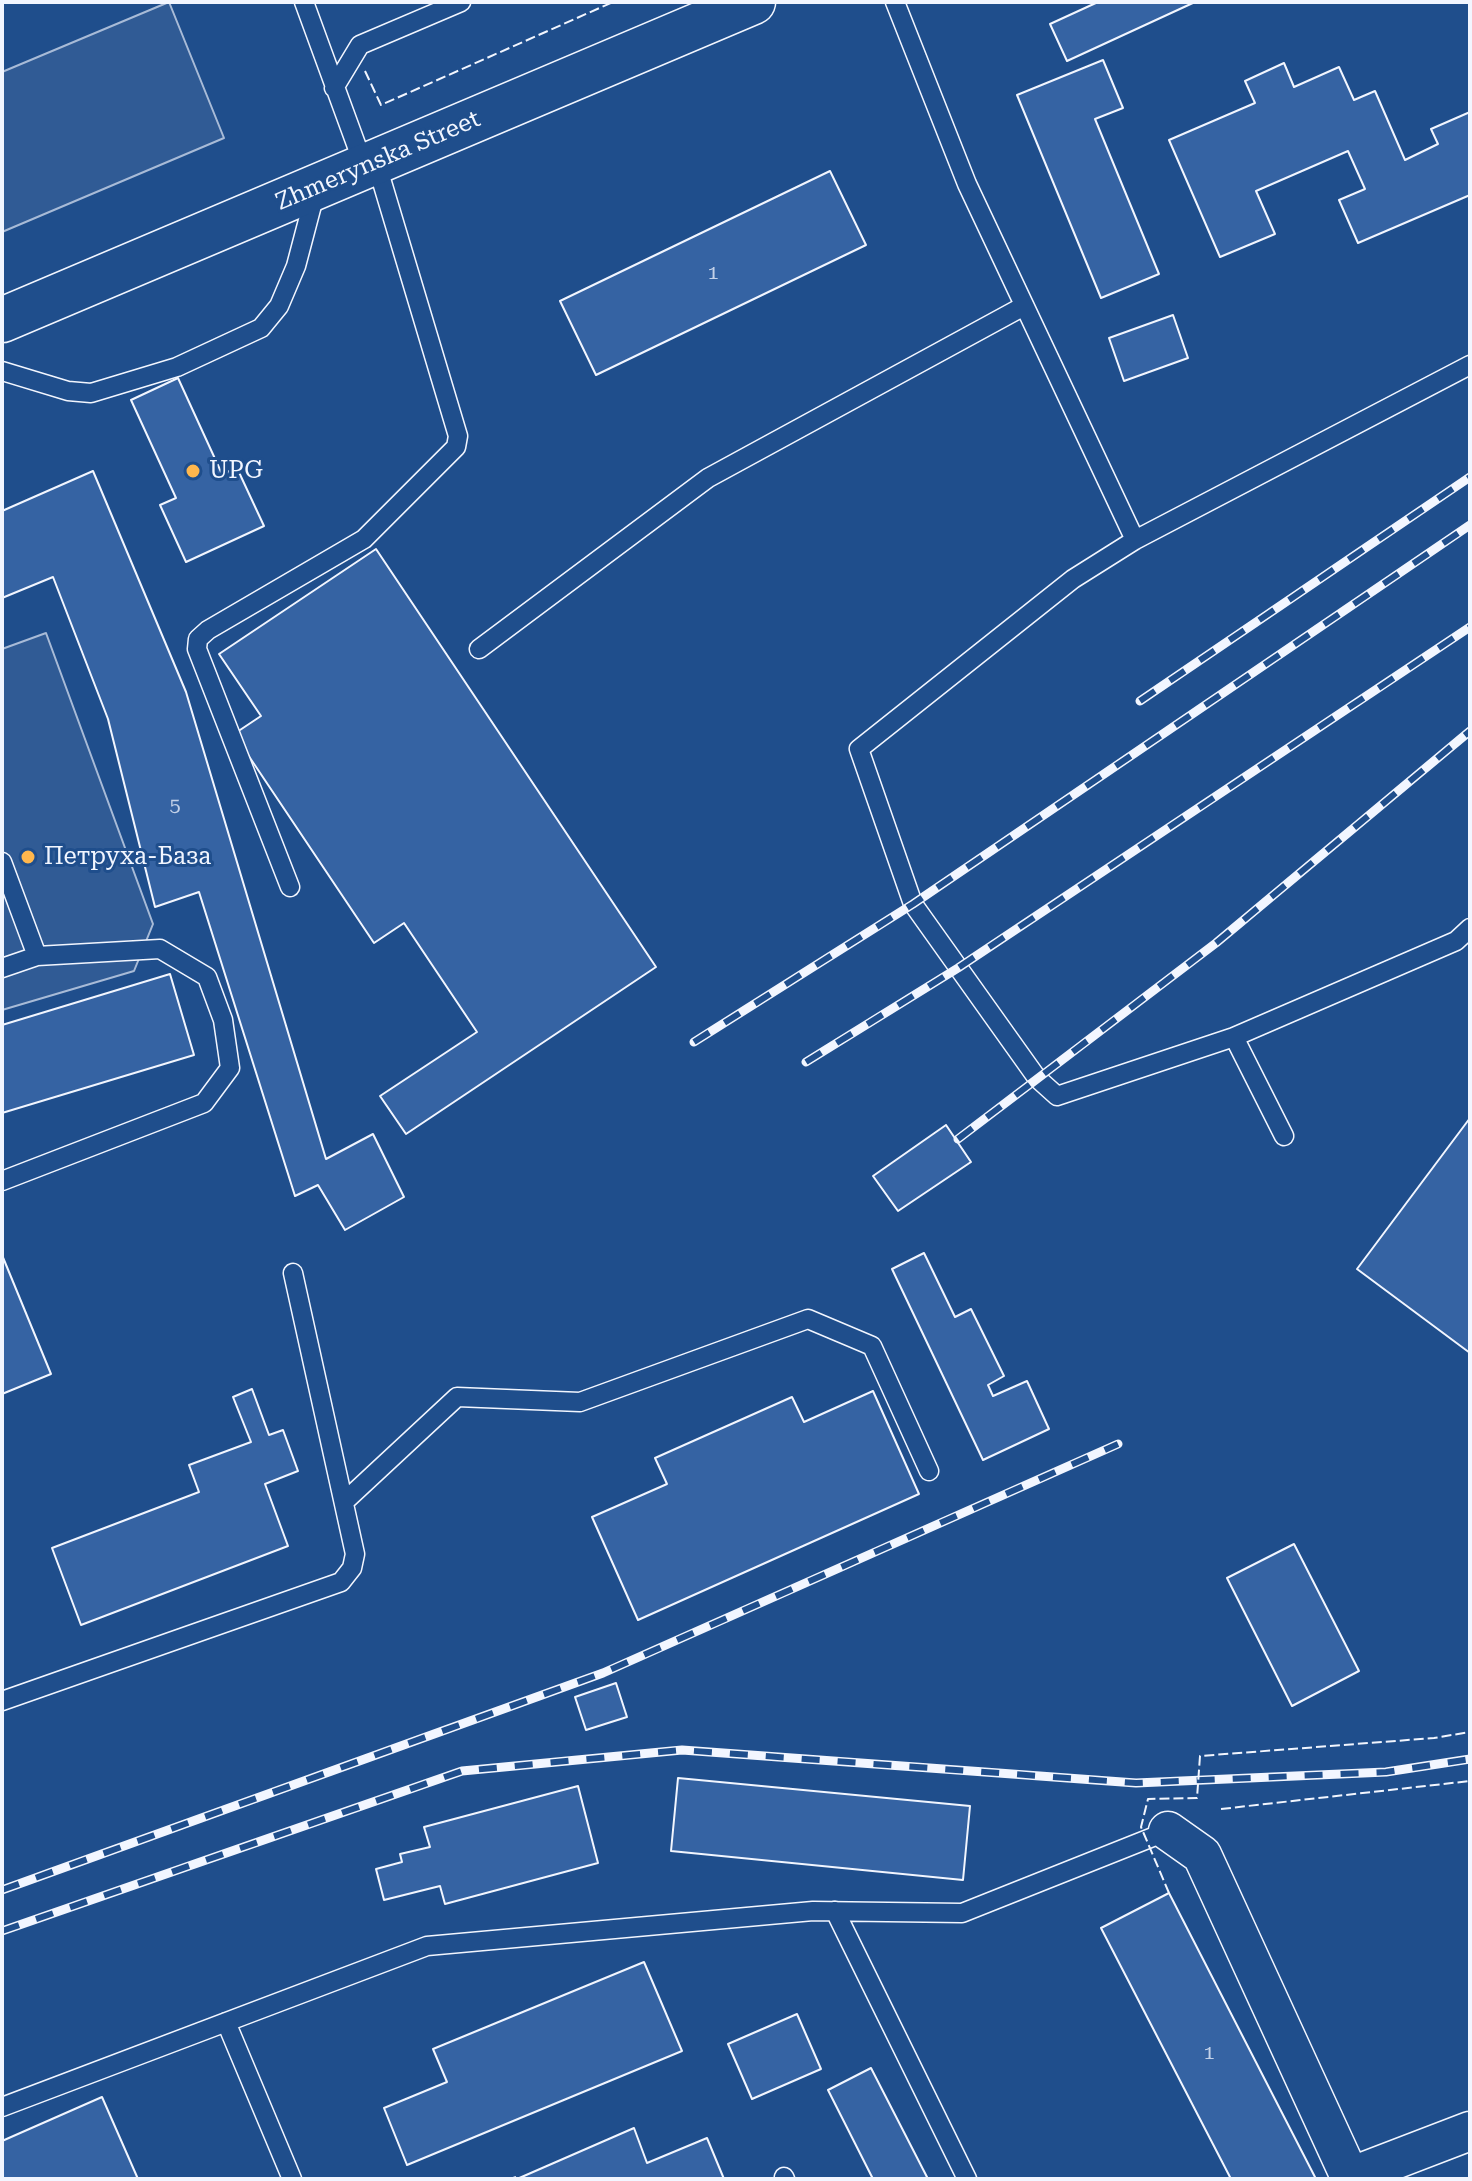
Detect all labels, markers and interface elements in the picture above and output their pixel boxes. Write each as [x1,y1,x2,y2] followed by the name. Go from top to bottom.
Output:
[271,105,485,217] street label: Zhmerynska Street
[707,261,719,285] house number: 1
[209,457,263,485] place label: UPG
[184,462,202,480] marker: UPG
[169,793,181,817] house number: 5
[44,843,211,871] place label: Петруха-База
[19,848,37,866] marker: Петруха-База
[1203,2041,1215,2065] house number: 1

